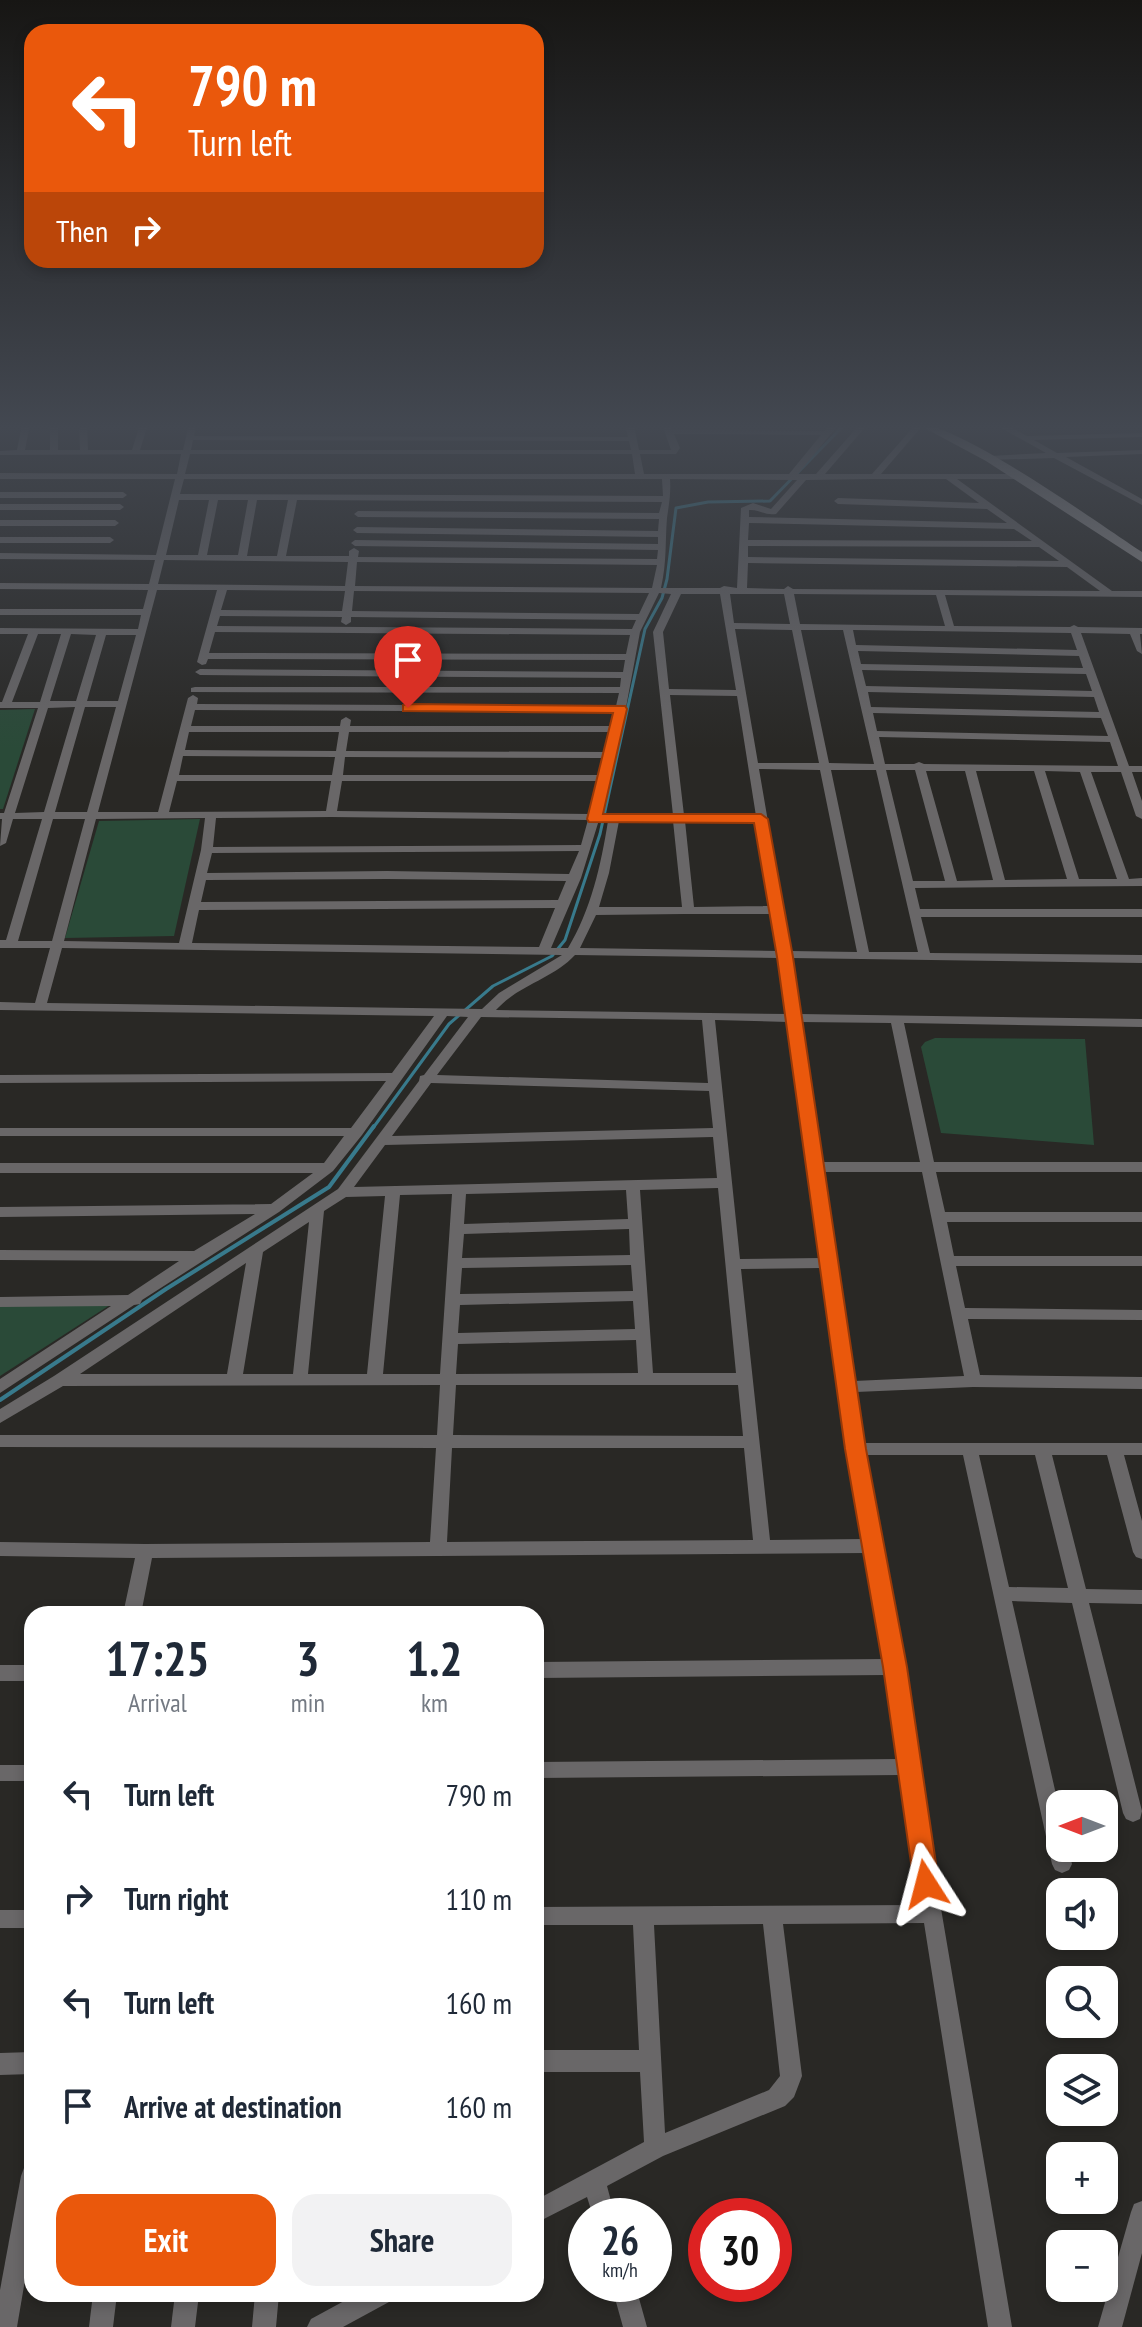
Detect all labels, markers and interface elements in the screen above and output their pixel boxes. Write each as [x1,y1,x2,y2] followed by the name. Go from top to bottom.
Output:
[188,49,317,121] text: 790 m
[56,56,160,160] icon: left
[188,119,292,166] text: Turn left
[124,208,168,252] icon: right
[56,211,108,250] text: Then
[374,626,442,708] pin
[386,638,430,682] icon: arrive
[106,1627,209,1689] text: 17:25
[296,1627,319,1689] text: 3
[406,1627,462,1689] text: 1.2
[128,1686,187,1719] text: Arrival
[291,1686,325,1719] text: min
[421,1686,448,1719] text: km
[56,1772,100,1816] icon: left
[124,1775,214,1814] text: Turn left
[446,1775,512,1814] text: 790 m
[1046,1790,1118,1862] north arrow
[1046,1790,1118,2302] map controls
[884,1842,968,1926] position arrow
[56,1876,100,1920] icon: right
[1046,1878,1118,1950] button: sound
[124,1879,228,1918] text: Turn right
[446,1879,512,1918] text: 110 m
[1046,1966,1118,2038] button: search
[56,1980,100,2024] icon: left
[124,1983,214,2022] text: Turn left
[446,1983,512,2022] text: 160 m
[1046,2054,1118,2126] button: layers
[56,2084,100,2128] icon: arrive
[124,2087,342,2126] text: Arrive at destination
[446,2087,512,2126] text: 160 m
[1046,2142,1118,2214] button: +
[56,2194,276,2286] button: Exit
[292,2194,512,2286] button: Share
[688,2198,792,2302] speed limit sign: 30
[601,2214,639,2266] text: 26
[1046,2230,1118,2302] button: −
[602,2257,638,2283] text: km/h

